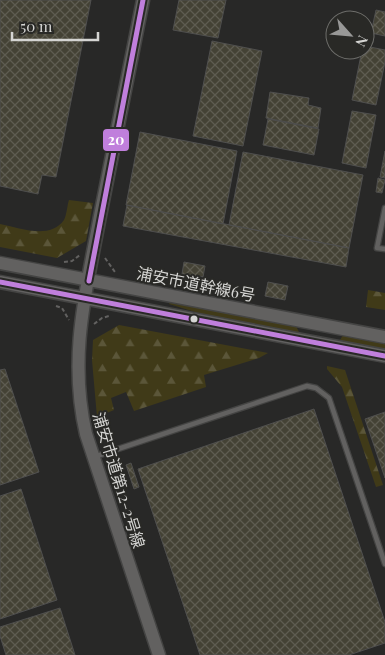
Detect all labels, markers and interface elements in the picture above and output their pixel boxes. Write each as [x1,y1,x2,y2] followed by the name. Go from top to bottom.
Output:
[12,10,99,42] scale bar
[325,10,375,60] north arrow
[20,16,53,36] text: 50 m
[351,32,373,50] text: N
[102,128,130,152] line badge: 20
[108,130,124,149] text: 20
[135,262,257,305] street label: 浦安市道幹線6号
[189,314,199,324] unlabelled marker
[89,409,150,550] street label: 浦安市道第12-2号線

